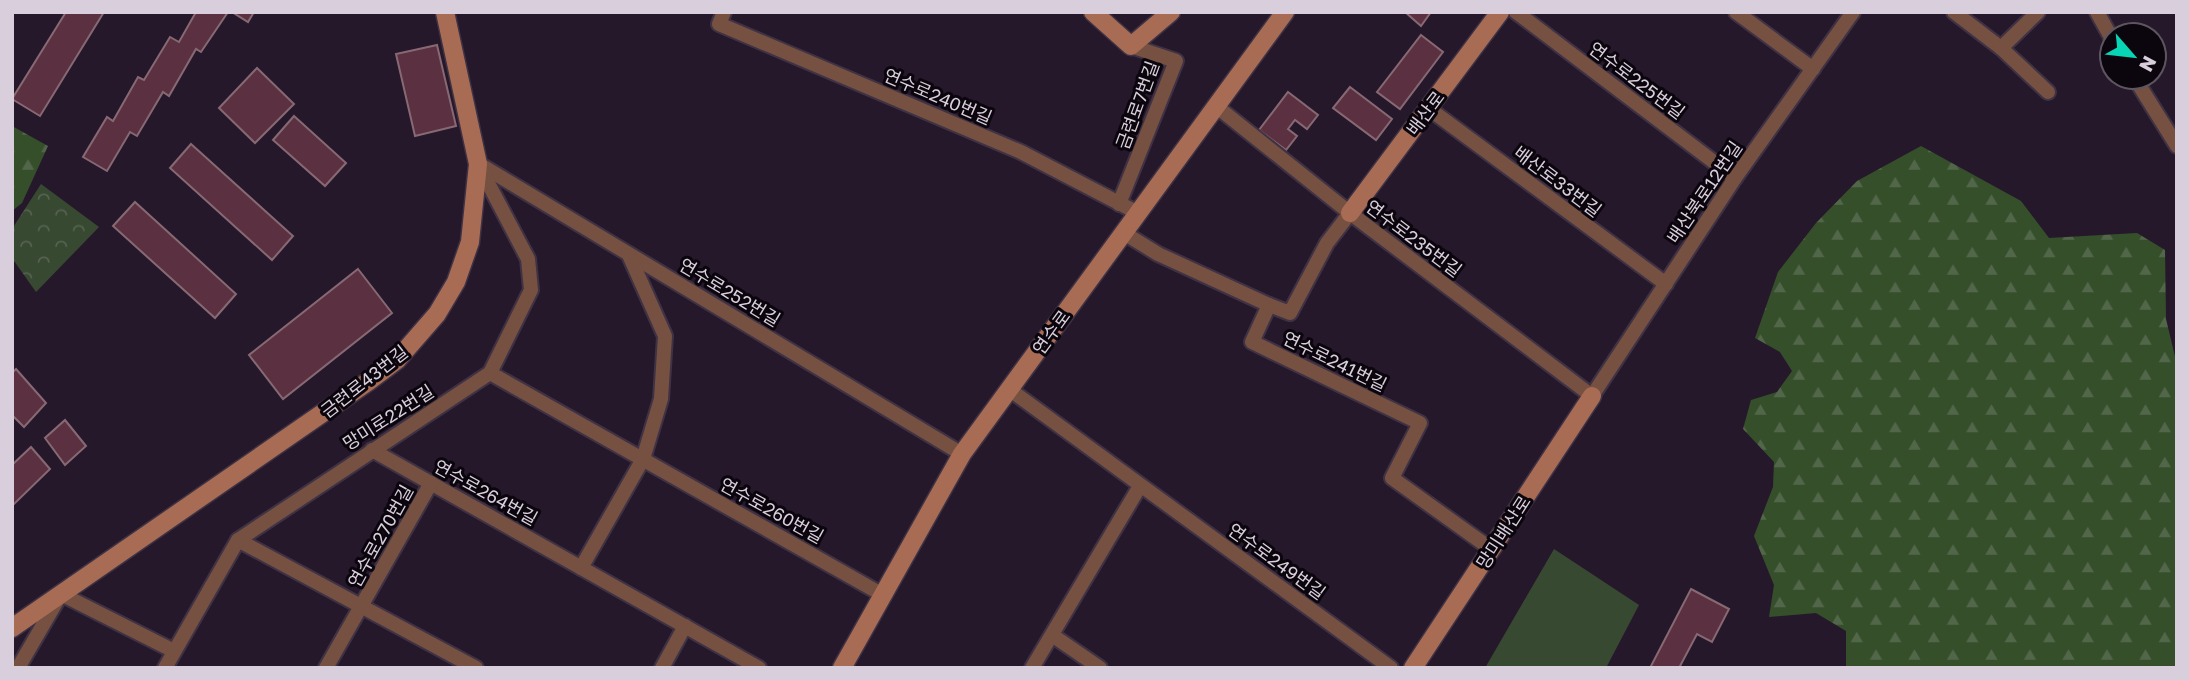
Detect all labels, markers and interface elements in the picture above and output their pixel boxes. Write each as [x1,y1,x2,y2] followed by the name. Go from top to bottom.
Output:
[2098,21,2168,91] north arrow
[1585,37,1689,123] street label: 연수로225번길
[2135,52,2162,76] text: N
[1111,58,1163,152] street label: 금련로7번길
[881,63,995,129] street label: 연수로240번길
[1401,87,1449,139] street label: 배산로
[1662,137,1746,247] street label: 배산북로12번길
[1510,141,1606,221] street label: 배산로33번길
[1362,195,1466,281] street label: 연수로235번길
[675,253,785,331] street label: 연수로252번길
[1027,305,1075,359] street label: 연수로
[1279,326,1391,396] street label: 연수로241번길
[316,340,412,422] street label: 금련로43번길
[339,380,437,454] street label: 망미로22번길
[430,454,542,530] street label: 연수로264번길
[716,472,828,548] street label: 연수로260번길
[343,481,417,591] street label: 연수로270번길
[1471,491,1535,573] street label: 망미배산로
[1224,518,1330,604] street label: 연수로249번길

